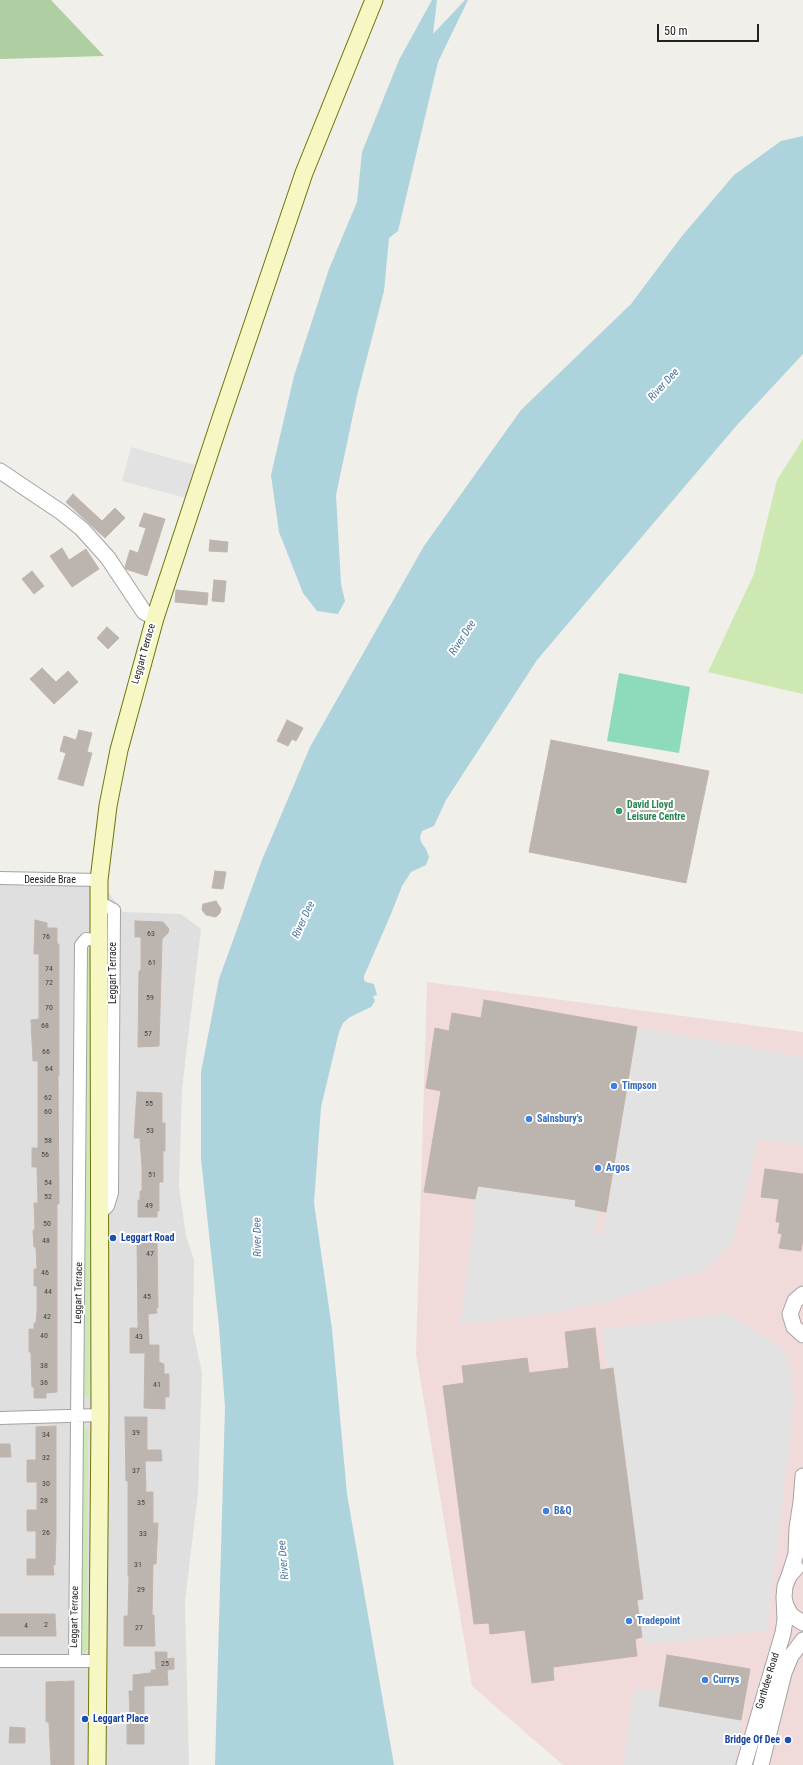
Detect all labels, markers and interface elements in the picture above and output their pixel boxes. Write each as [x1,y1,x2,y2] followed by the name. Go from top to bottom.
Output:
[659,16,761,42] scale bar
[664,24,688,38] text: 50 m
[646,366,682,404] water label: River Dee
[447,618,479,658] water label: River Dee
[130,623,158,685] street label: Leggart Terrace
[627,799,685,822] place label: David Lloyd Leisure Centre
[614,806,624,816] marker: David Lloyd Leisure Centre
[24,874,76,886] street label: Deeside Brae
[290,899,318,941] water label: River Dee
[147,929,155,939] house number: 63
[42,932,50,942] house number: 76
[107,942,119,1004] street label: Leggart Terrace
[148,958,156,968] house number: 61
[45,964,53,974] house number: 74
[45,978,53,988] house number: 72
[146,993,154,1003] house number: 59
[45,1003,53,1013] house number: 70
[41,1021,49,1031] house number: 68
[144,1029,152,1039] house number: 57
[42,1047,50,1057] house number: 66
[45,1064,53,1074] house number: 64
[622,1080,657,1092] place label: Timpson
[609,1081,619,1091] marker: Timpson
[44,1093,52,1103] house number: 62
[145,1099,153,1109] house number: 55
[44,1107,52,1117] house number: 60
[537,1113,583,1125] place label: Sainsbury's
[524,1114,534,1124] marker: Sainsbury's
[146,1126,154,1136] house number: 53
[44,1136,52,1146] house number: 58
[41,1150,49,1160] house number: 56
[606,1162,630,1174] place label: Argos
[593,1163,603,1173] marker: Argos
[148,1170,156,1180] house number: 51
[44,1178,52,1188] house number: 54
[44,1192,52,1202] house number: 52
[145,1201,153,1211] house number: 49
[251,1217,265,1257] water label: River Dee
[43,1219,51,1229] house number: 50
[121,1232,174,1244] place label: Leggart Road
[108,1233,118,1243] marker: Leggart Road
[42,1236,50,1246] house number: 48
[146,1249,154,1259] house number: 47
[72,1262,86,1324] street label: Leggart Terrace
[41,1268,49,1278] house number: 46
[44,1287,52,1297] house number: 44
[143,1292,151,1302] house number: 45
[43,1312,51,1322] house number: 42
[40,1331,48,1341] house number: 40
[135,1332,143,1342] house number: 43
[40,1361,48,1371] house number: 38
[40,1378,48,1388] house number: 36
[153,1380,161,1390] house number: 41
[132,1428,140,1438] house number: 39
[42,1430,50,1440] house number: 34
[42,1453,50,1463] house number: 32
[132,1466,140,1476] house number: 37
[42,1479,50,1489] house number: 30
[40,1496,48,1506] house number: 28
[137,1498,145,1508] house number: 35
[554,1505,571,1517] place label: B&Q
[541,1506,551,1516] marker: B&Q
[42,1528,50,1538] house number: 26
[139,1529,147,1539] house number: 33
[276,1540,292,1580] water label: River Dee
[134,1560,142,1570] house number: 31
[137,1585,145,1595] house number: 29
[68,1586,82,1648] street label: Leggart Terrace
[637,1615,680,1627] place label: Tradepoint
[624,1616,634,1626] marker: Tradepoint
[44,1620,48,1630] house number: 2
[24,1621,28,1631] house number: 4
[135,1623,143,1633] house number: 27
[754,1651,782,1711] street label: Garthdee Road
[161,1659,169,1669] house number: 25
[713,1674,739,1686] place label: Currys
[700,1675,710,1685] marker: Currys
[93,1713,149,1725] place label: Leggart Place
[80,1714,90,1724] marker: Leggart Place
[725,1734,780,1746] place label: Bridge Of Dee
[783,1735,793,1745] marker: Bridge Of Dee

